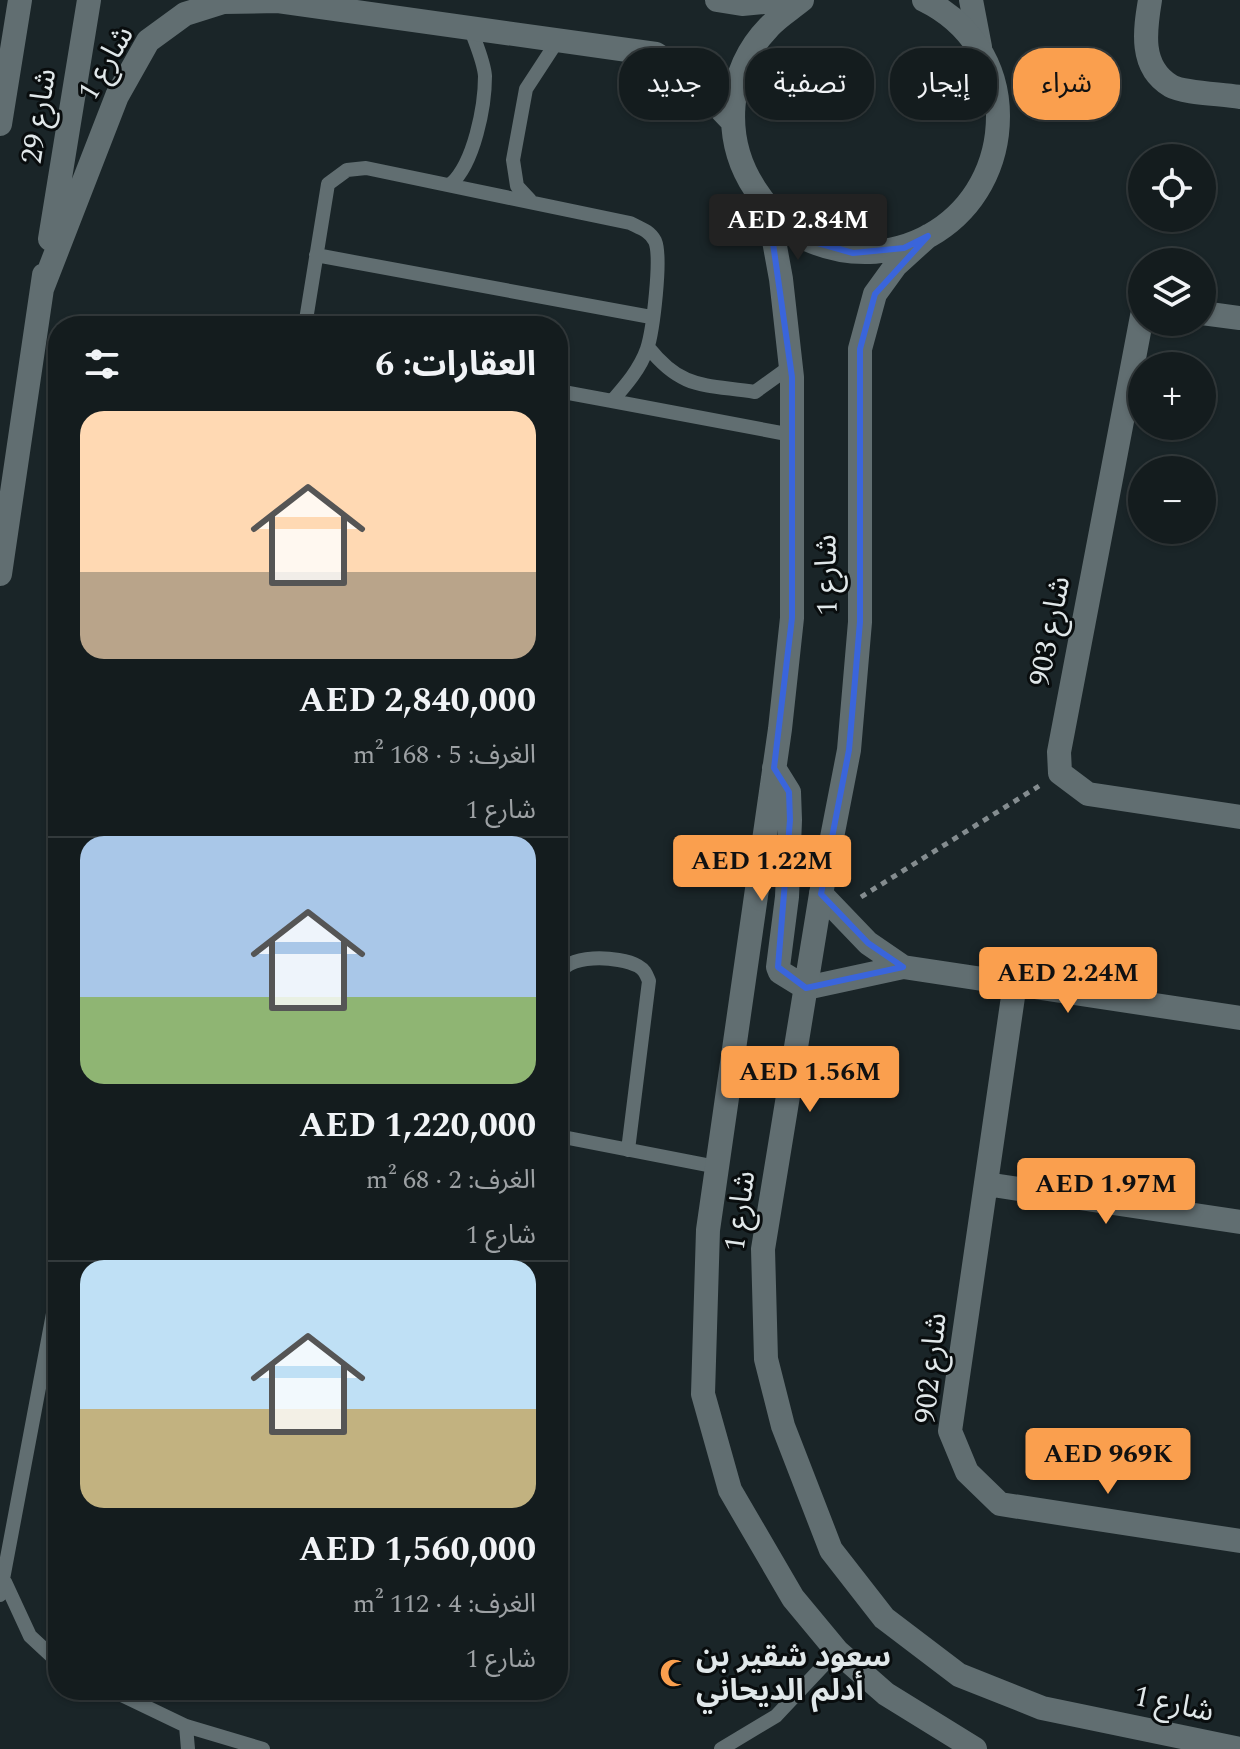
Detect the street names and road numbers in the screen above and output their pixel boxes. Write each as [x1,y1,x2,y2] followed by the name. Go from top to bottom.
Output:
[66,17,146,110] street label: شارع 1
[9,65,69,167] street label: شارع 29
[803,534,851,616] street label: شارع 1
[1017,572,1083,690] street label: شارع 903
[712,1168,768,1254] street label: شارع 1
[902,1311,960,1426] street label: شارع 902
[1129,1673,1218,1735] street label: شارع 1

